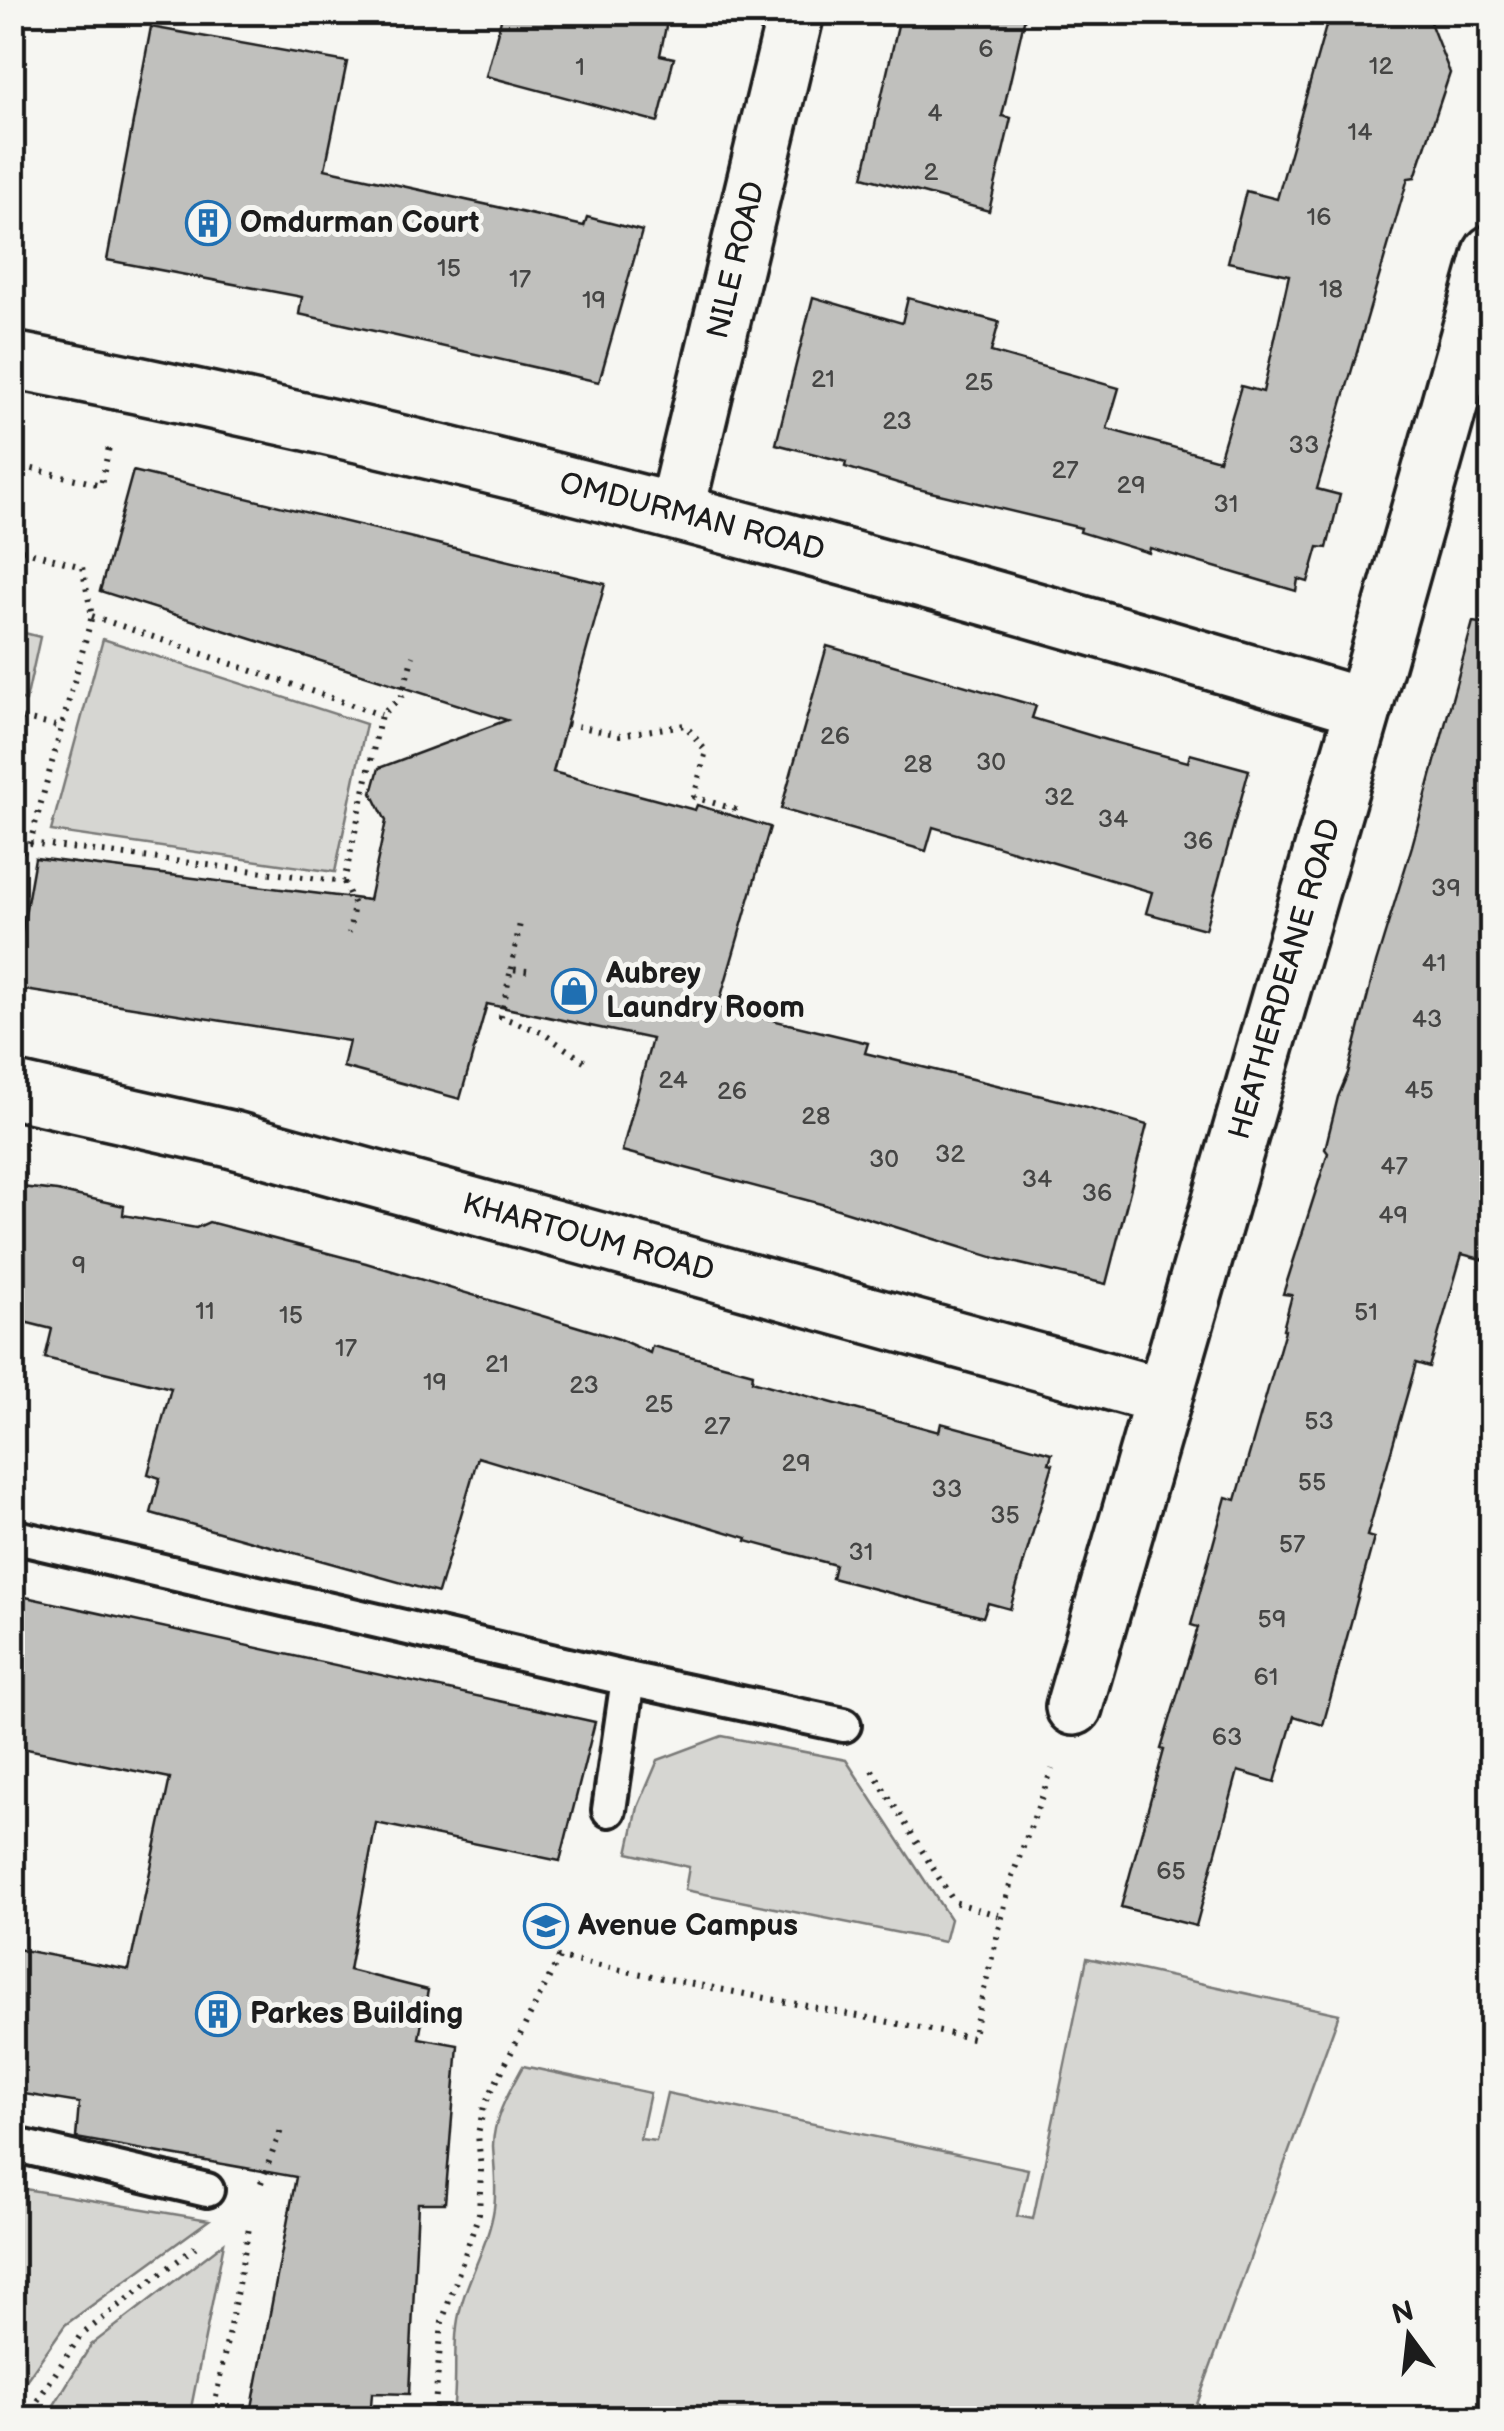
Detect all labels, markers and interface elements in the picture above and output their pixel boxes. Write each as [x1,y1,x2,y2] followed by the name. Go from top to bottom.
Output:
[978,34,994,65] house number: 6
[1369,51,1393,82] house number: 12
[575,52,585,83] house number: 1
[927,98,943,129] house number: 4
[1348,117,1372,148] house number: 14
[924,157,939,188] house number: 2
[700,178,773,342] street label: NILE ROAD
[185,200,231,246] building icon: Omdurman Court
[1307,202,1331,233] house number: 16
[240,205,479,241] place label: Omdurman Court
[437,253,461,284] house number: 15
[509,264,532,295] house number: 17
[1319,274,1343,305] house number: 18
[582,285,606,316] house number: 19
[811,364,835,395] house number: 21
[964,367,994,398] house number: 25
[882,406,912,437] house number: 23
[1289,430,1319,461] house number: 33
[1051,455,1079,486] house number: 27
[556,465,828,569] street label: OMDURMAN ROAD
[1116,470,1146,501] house number: 29
[1213,489,1239,520] house number: 31
[820,721,850,752] house number: 26
[976,747,1006,778] house number: 30
[903,749,933,780] house number: 28
[1044,782,1074,813] house number: 32
[1098,804,1128,835] house number: 34
[1222,815,1349,1143] street label: HEATHERDEANE ROAD
[1183,826,1213,857] house number: 36
[1431,873,1461,904] house number: 39
[1422,948,1446,979] house number: 41
[605,956,805,1026] place label: Aubrey Laundry Room
[551,968,597,1014] shop icon: Aubrey Laundry Room
[1412,1004,1442,1035] house number: 43
[658,1065,688,1096] house number: 24
[1404,1075,1434,1106] house number: 45
[717,1076,747,1107] house number: 26
[801,1101,831,1132] house number: 28
[935,1139,965,1170] house number: 32
[869,1144,899,1175] house number: 30
[1380,1151,1408,1182] house number: 47
[1022,1164,1052,1195] house number: 34
[1082,1178,1112,1209] house number: 36
[458,1186,718,1290] street label: KHARTOUM ROAD
[1378,1200,1408,1231] house number: 49
[72,1250,86,1281] house number: 9
[195,1296,215,1327] house number: 11
[1354,1297,1378,1328] house number: 51
[279,1300,303,1331] house number: 15
[335,1333,358,1364] house number: 17
[485,1349,509,1380] house number: 21
[423,1367,447,1398] house number: 19
[569,1370,599,1401] house number: 23
[644,1389,674,1420] house number: 25
[1304,1406,1334,1437] house number: 53
[703,1411,731,1442] house number: 27
[781,1448,811,1479] house number: 29
[1298,1467,1326,1498] house number: 55
[932,1474,962,1505] house number: 33
[990,1500,1020,1531] house number: 35
[1279,1529,1306,1560] house number: 57
[848,1537,874,1568] house number: 31
[1258,1604,1286,1635] house number: 59
[1254,1662,1278,1693] house number: 61
[1212,1722,1242,1753] house number: 63
[1156,1856,1186,1887] house number: 65
[523,1903,569,1949] school or university icon: Avenue Campus
[577,1908,798,1944] place label: Avenue Campus
[195,1991,241,2037] building icon: Parkes Building
[250,1996,463,2032] place label: Parkes Building
[1359,2286,1459,2386] north arrow
[1388,2295,1417,2332] text: N

